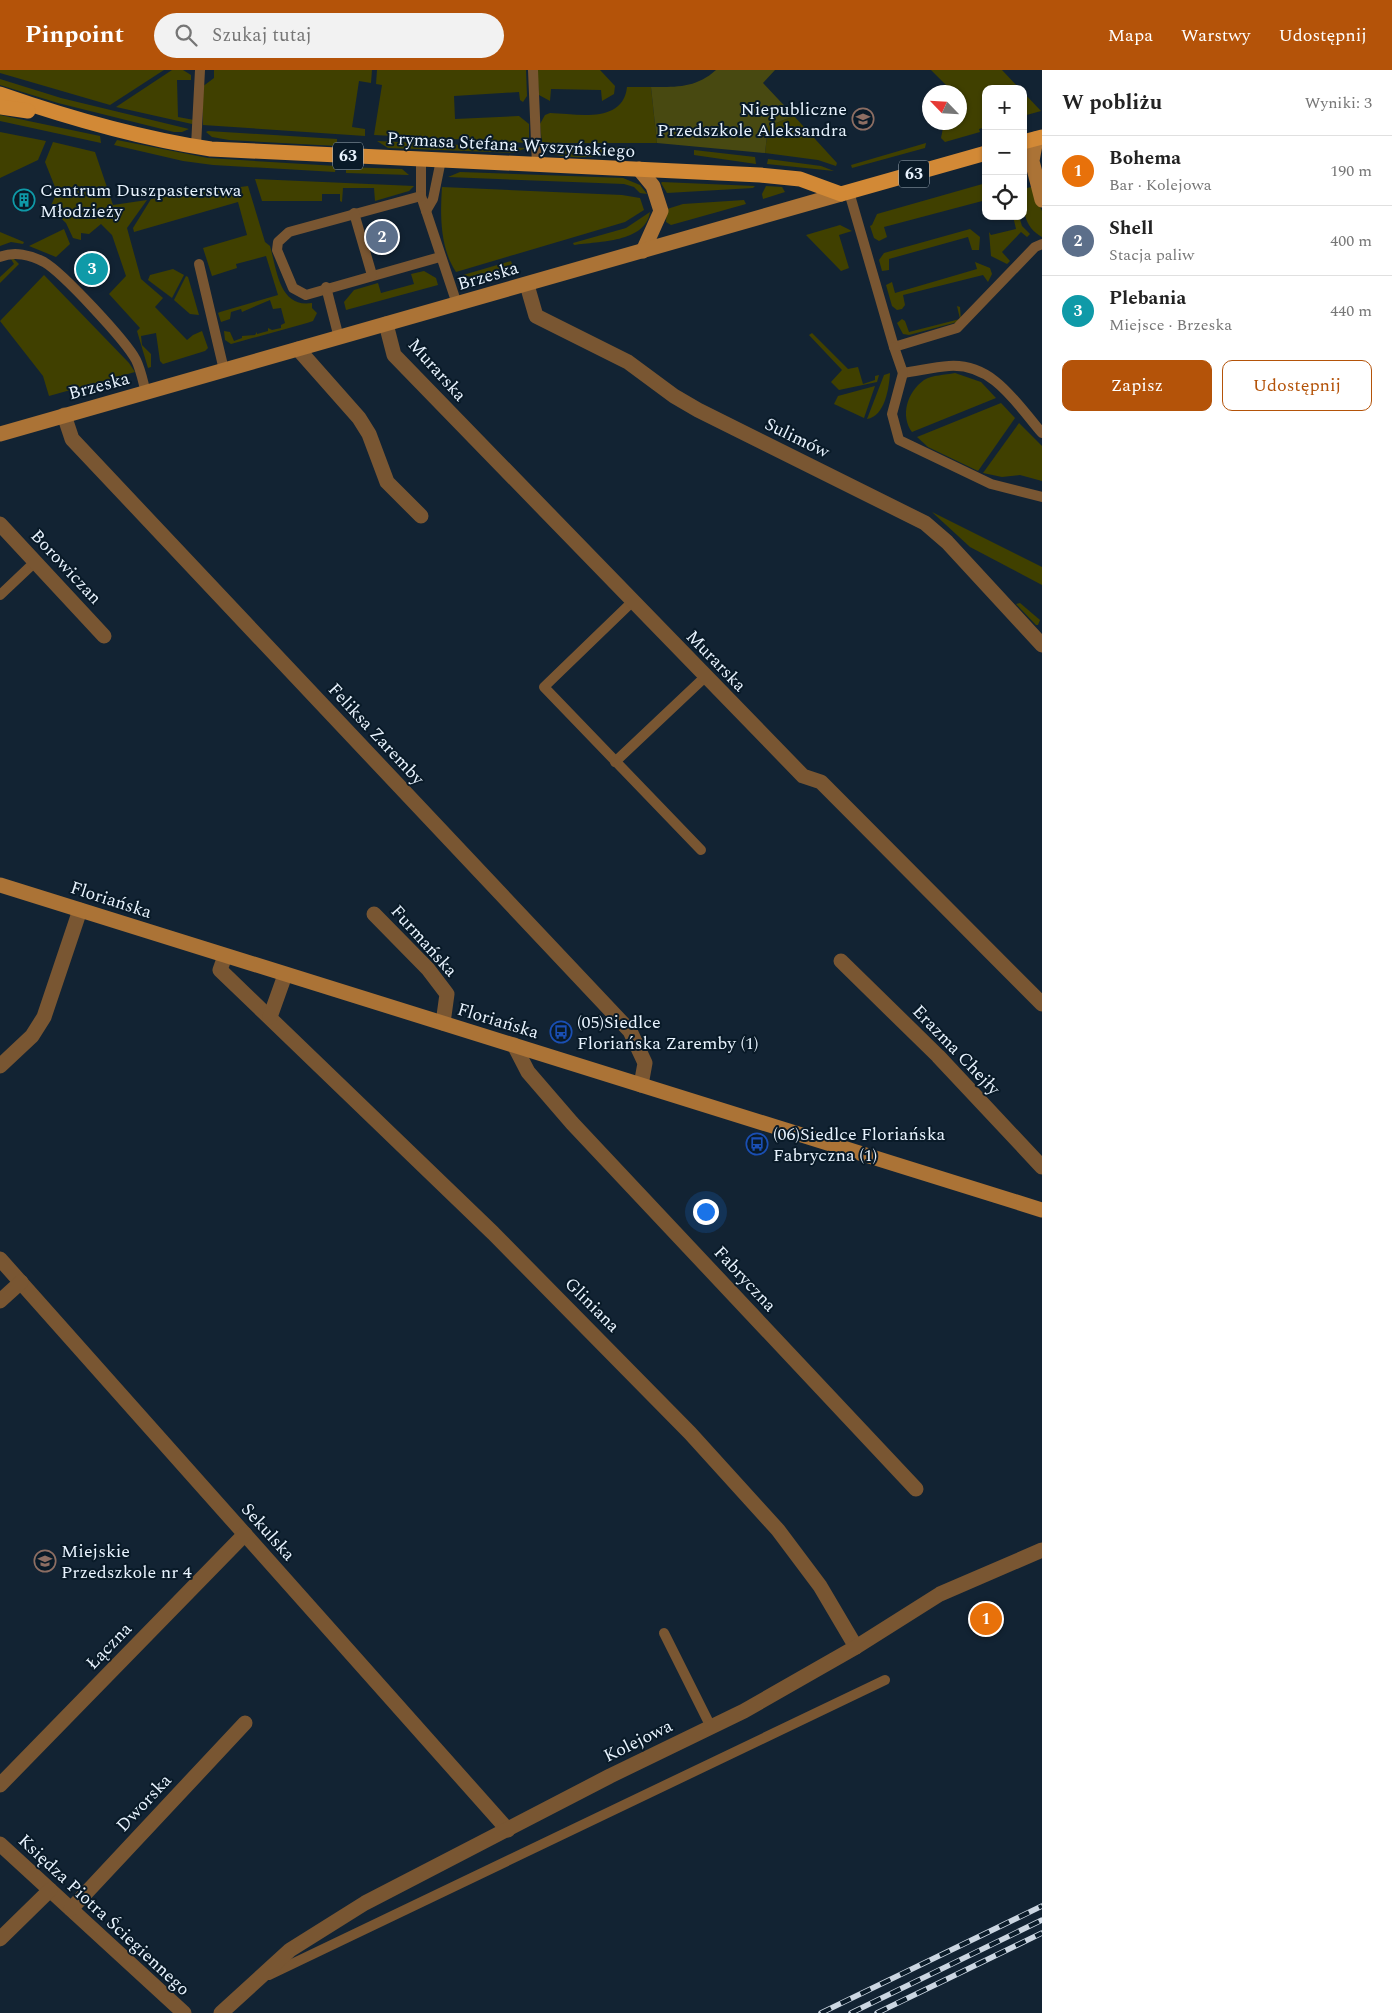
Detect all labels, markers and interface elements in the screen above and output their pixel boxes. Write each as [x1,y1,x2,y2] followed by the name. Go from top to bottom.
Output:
[154,13,504,58] search box
[25,17,124,53] text: Pinpoint
[172,21,200,49] icon: search
[212,21,312,50] text: Szukaj tutaj
[1108,22,1153,49] text: Mapa
[1181,22,1250,49] text: Warstwy
[1278,22,1367,49] text: Udostępnij
[922,85,967,130] north arrow
[982,85,1027,220] map controls
[982,85,1027,130] button: +
[1062,87,1162,119] text: W pobliżu
[1305,91,1372,115] text: Wyniki: 3
[657,96,847,144] place label: Niepubliczne Przedszkole Aleksandra
[851,107,875,131] school or university icon: Niepubliczne Przedszkole Aleksandra
[386,125,636,165] street label: Prymasa Stefana Wyszyńskiego
[982,130,1027,175] button: −
[333,142,363,170] road number: 63
[1109,144,1181,173] text: Bohema
[1074,159,1082,183] text: 1
[1330,159,1372,183] text: 190 m
[899,160,929,188] road number: 63
[1109,173,1212,197] text: Bar · Kolejowa
[982,175,1027,220] button: locate
[40,177,242,225] place label: Centrum Duszpasterstwa Młodzieży
[12,188,36,212] building icon: Centrum Duszpasterstwa Młodzieży
[1109,214,1153,243] text: Shell
[366,218,398,256] pin: 2
[1074,229,1082,253] text: 2
[1330,229,1372,253] text: 400 m
[1109,243,1194,267] text: Stacja paliw
[76,250,108,288] pin: 3
[454,254,522,298] street label: Brzeska
[1109,284,1186,313] text: Plebania
[1074,299,1082,323] text: 3
[1330,299,1372,323] text: 440 m
[1109,313,1232,337] text: Miejsce · Brzeska
[401,332,473,408] street label: Murarska
[1062,360,1212,411] button: Zapisz
[1222,360,1372,411] button: Udostępnij
[65,365,133,407] street label: Brzeska
[760,411,834,466] street label: Sulimów
[24,523,108,611] street label: Borowiczan
[680,624,753,698] street label: Murarska
[321,677,432,792] street label: Feliksa Zaremby
[67,874,155,926] street label: Floriańska
[384,899,464,983] street label: Furmańska
[454,996,542,1046] street label: Floriańska
[906,999,1007,1102] street label: Erazma Chejły
[577,1009,758,1057] place label: (05)Siedlce Floriańska Zaremby (1)
[549,1020,573,1044] bus stop icon: (05)Siedlce Floriańska Zaremby (1)
[773,1121,945,1169] place label: (06)Siedlce Floriańska Fabryczna (1)
[745,1132,769,1156] bus stop icon: (06)Siedlce Floriańska Fabryczna (1)
[693,1199,719,1225] your location
[707,1240,783,1318] street label: Fabryczna
[558,1271,626,1339] street label: Gliniana
[234,1497,302,1567] street label: Sekulska
[61,1538,192,1586] place label: Miejskie Przedszkole nr 4
[33,1549,57,1573] school or university icon: Miejskie Przedszkole nr 4
[970,1600,1002,1638] pin: 1
[80,1616,139,1676] street label: Łączna
[599,1713,677,1769] street label: Kolejowa
[110,1768,178,1838] street label: Dworska
[12,1828,196,2002] street label: Księdza Piotra Ściegiennego

